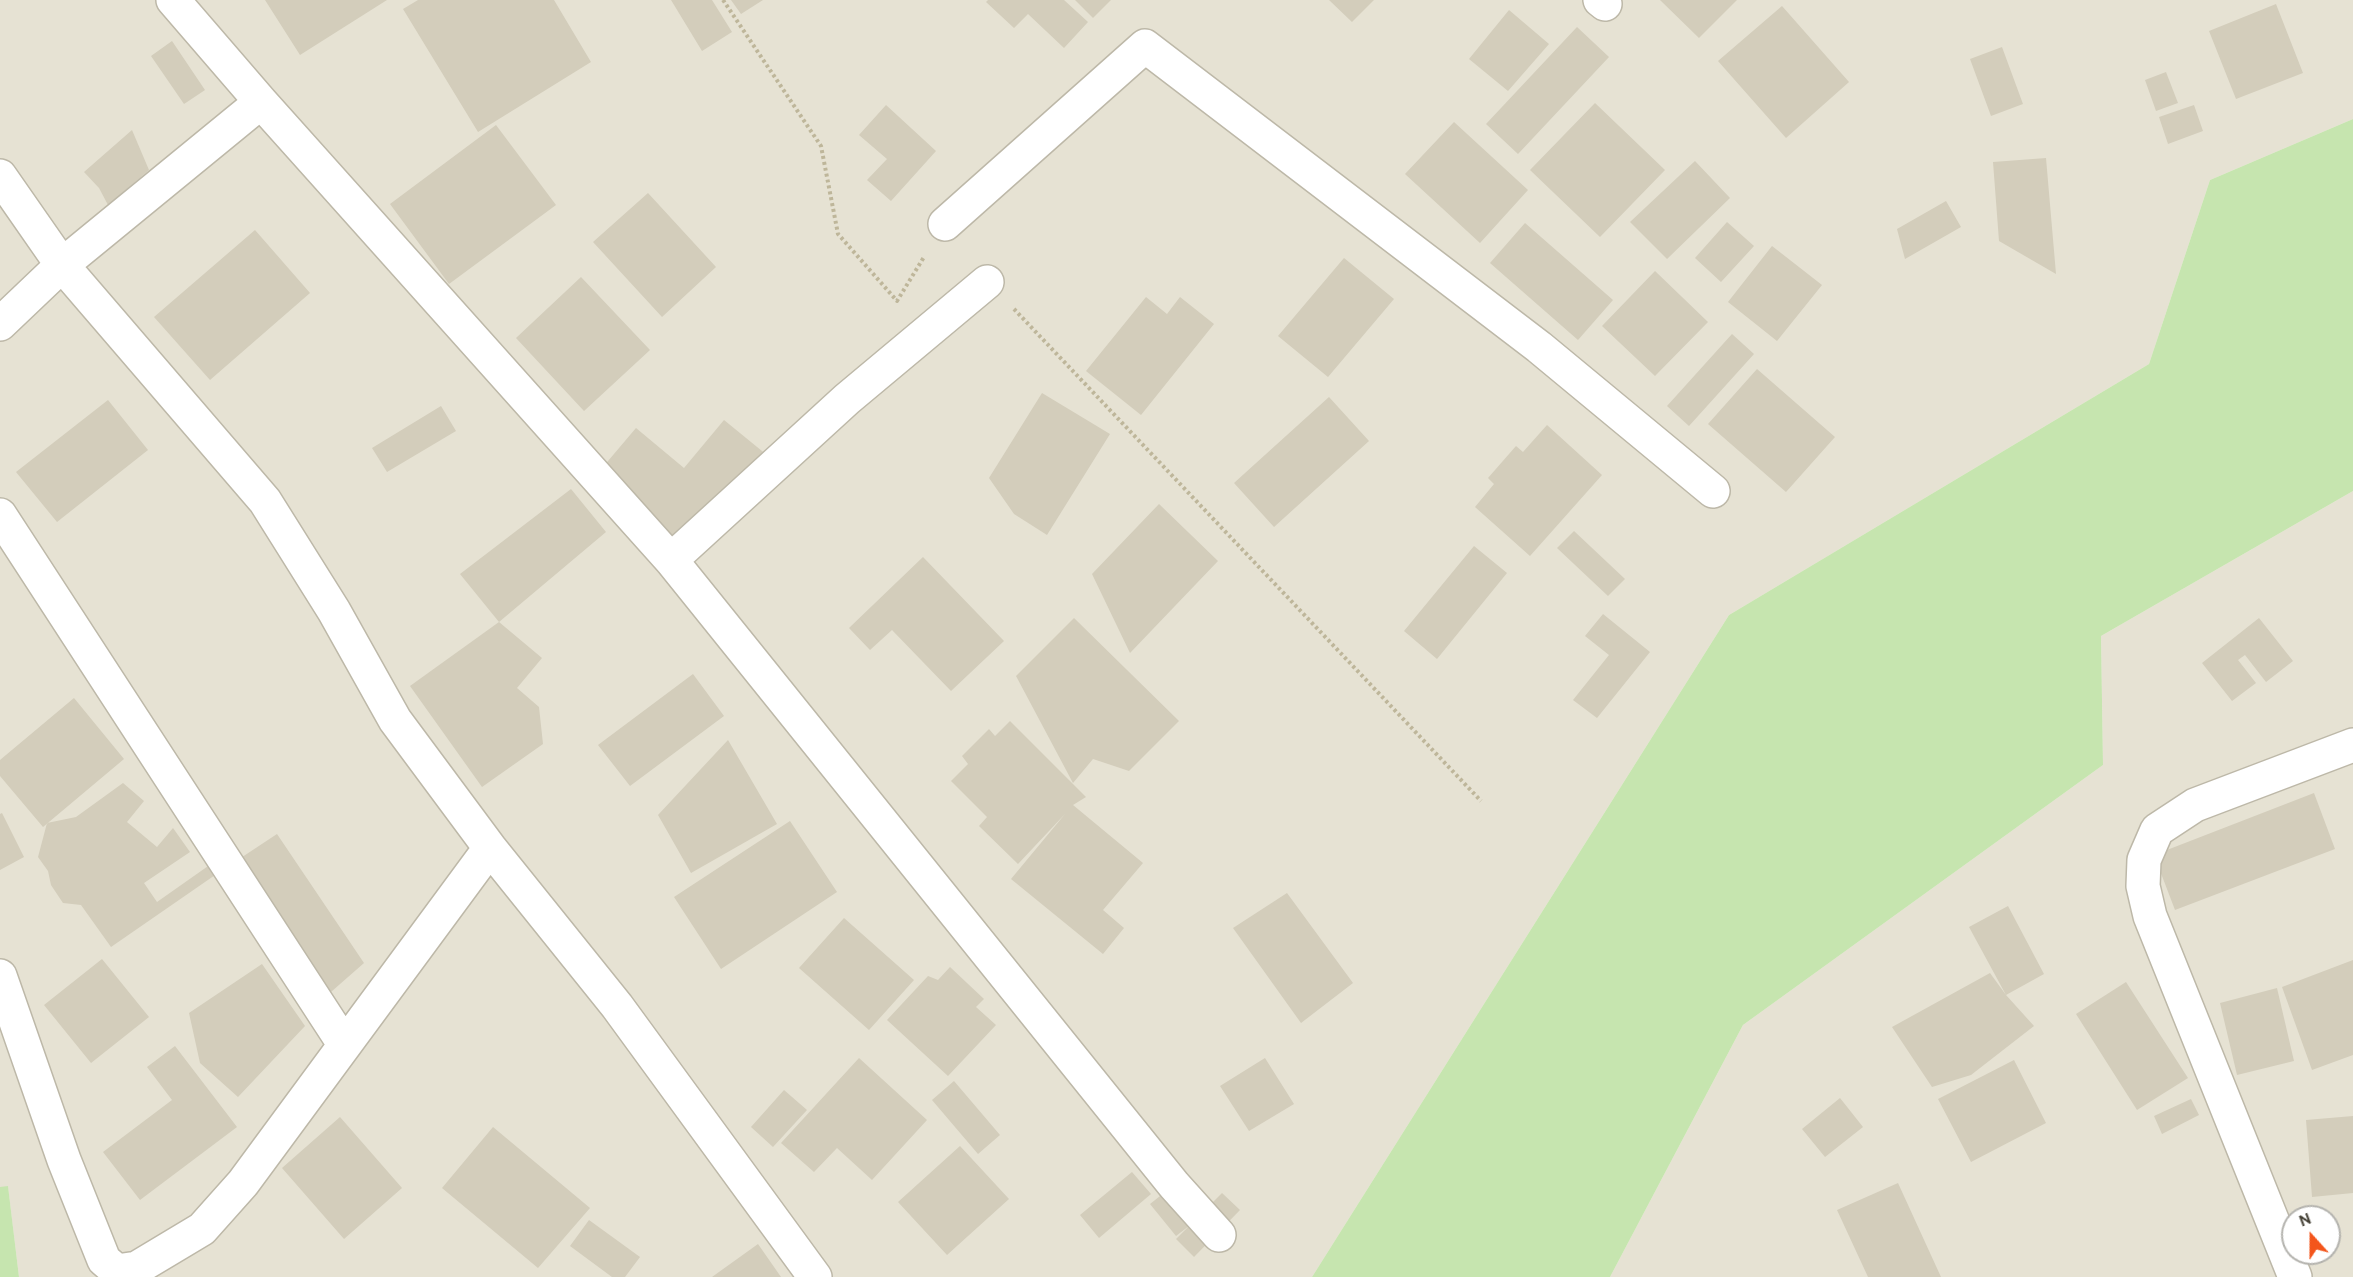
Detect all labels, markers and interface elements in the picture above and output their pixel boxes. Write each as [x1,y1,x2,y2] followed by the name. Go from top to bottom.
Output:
[2281,1205,2341,1265] north arrow
[2296,1209,2314,1230] text: N

